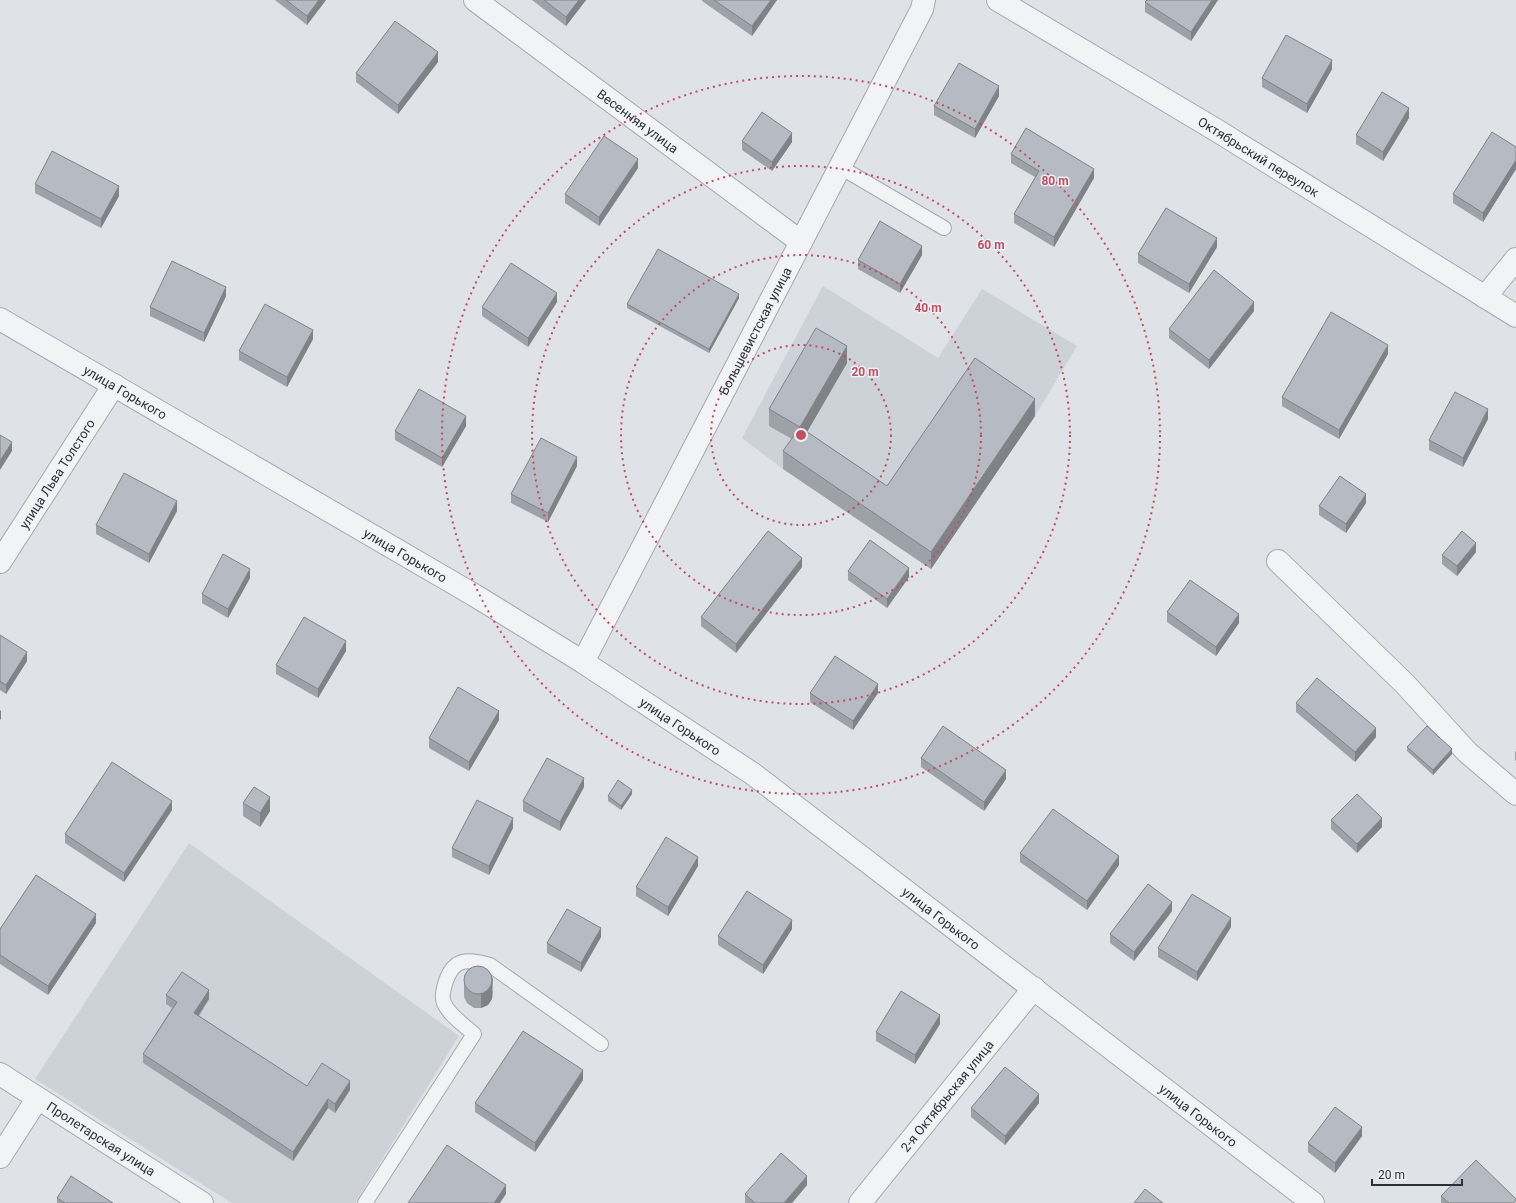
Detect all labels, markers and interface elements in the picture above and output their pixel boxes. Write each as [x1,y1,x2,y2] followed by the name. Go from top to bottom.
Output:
[595,86,681,156] street label: Весенняя улица
[1195,114,1322,200] street label: Октябрьский переулок
[1041,174,1069,188] text: 80 m
[977,238,1005,252] text: 60 m
[715,264,794,397] street label: Большевистская улица
[914,301,942,315] text: 40 m
[81,362,170,422] street label: улица Горького
[851,365,879,379] text: 20 m
[16,416,98,531] street label: улица Льва Толстого
[794,428,808,442] centre of rings
[361,525,450,585] street label: улица Горького
[637,694,724,758] street label: улица Горького
[899,884,983,953] street label: улица Горького
[897,1037,996,1155] street label: 2-я Октябрьская улица
[1156,1081,1240,1150] street label: улица Горького
[44,1098,158,1179] street label: Пролетарская улица
[1372,1161,1462,1187] scale bar
[1378,1168,1405,1182] text: 20 m

